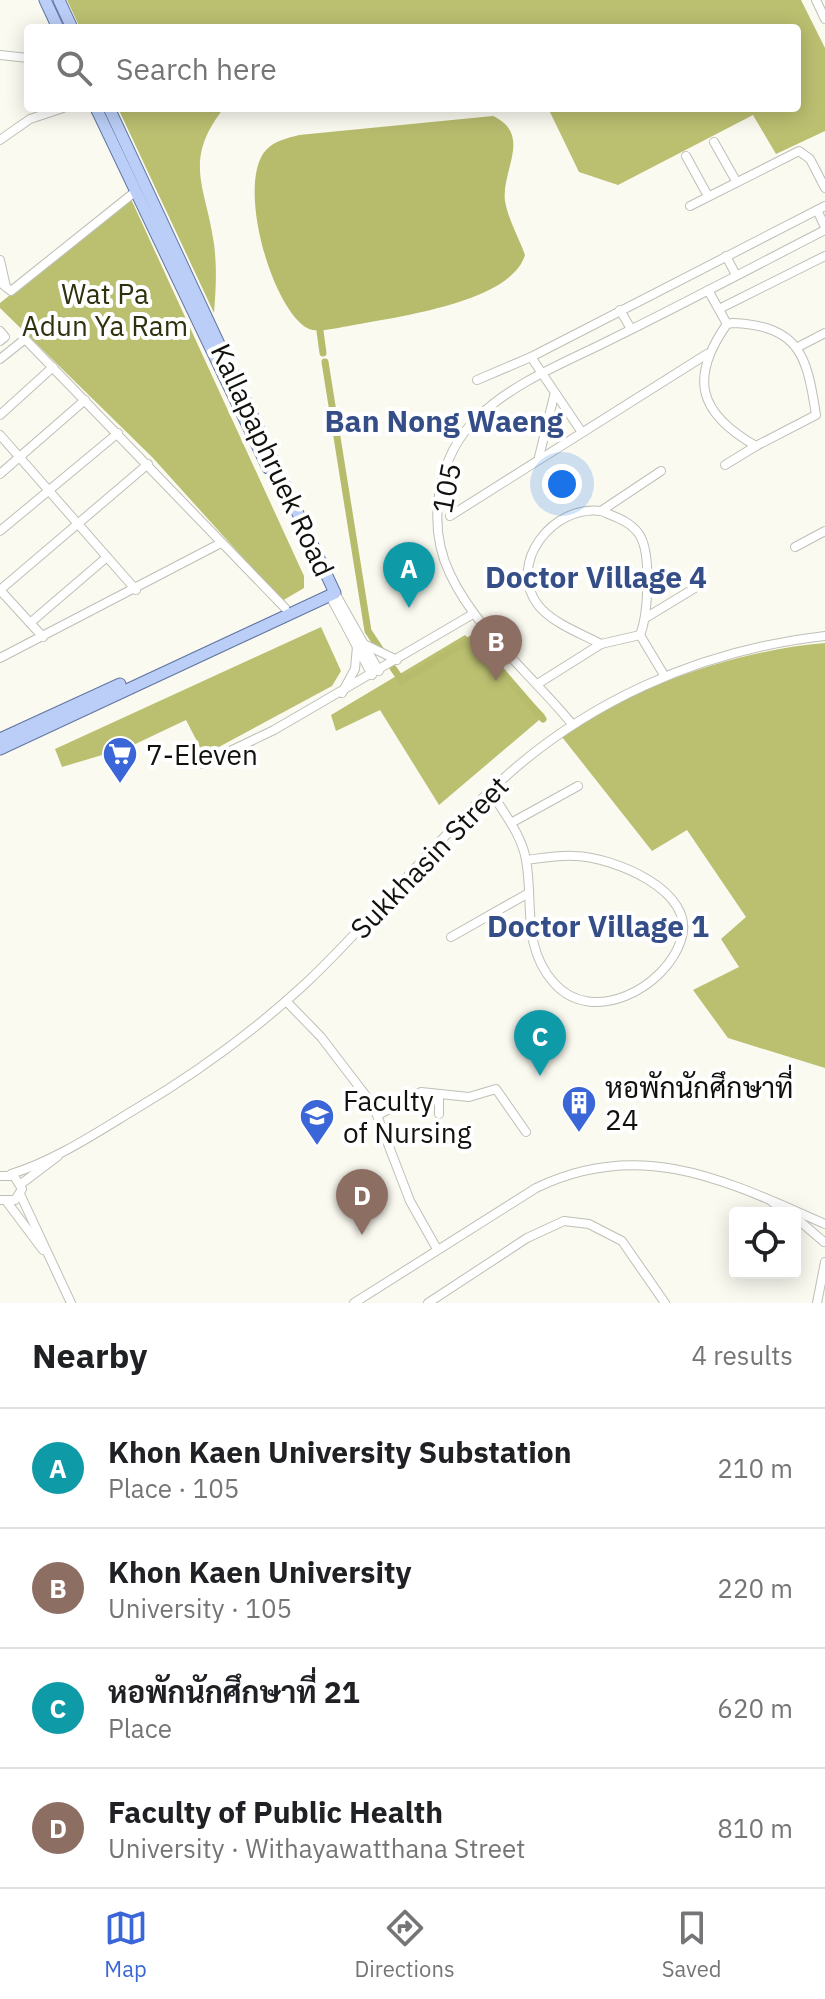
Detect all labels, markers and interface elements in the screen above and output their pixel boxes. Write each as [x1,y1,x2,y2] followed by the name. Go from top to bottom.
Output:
[24,24,801,112] search box
[52,46,96,90] icon: search
[116,49,277,88] text: Search here
[22,275,188,344] park label: Wat Pa Adun Ya Ram
[203,338,343,582] street label: Kallapaphruek Road
[325,401,564,440] district label: Ban Nong Waeng
[423,460,469,516] street label: 105
[542,464,582,504] your location
[383,542,435,608] pin: A
[485,557,707,596] district label: Doctor Village 4
[470,615,522,681] pin: B
[101,735,139,785] supermarket icon: 7-Eleven
[146,736,258,773] place label: 7-Eleven
[342,768,516,946] street label: Sukkhasin Street
[487,906,709,945] district label: Doctor Village 1
[514,1010,566,1076] pin: C
[605,1064,793,1138] place label: หอพักนักศึกษาที่ 24
[343,1082,472,1151] place label: Faculty of Nursing
[560,1084,598,1134] building icon: หอพักนักศึกษาที่ 24
[298,1097,336,1147] school or university icon: Faculty of Nursing
[336,1169,388,1235] pin: D
[729,1207,801,1279] map controls
[729,1207,801,1279] button: locate
[32,1333,147,1377] text: Nearby
[691,1338,793,1372] text: 4 results
[108,1432,572,1471] text: Khon Kaen University Substation
[49,1451,67,1485] text: A
[717,1451,793,1485] text: 210 m
[108,1471,239,1505] text: Place · 105
[108,1552,411,1591] text: Khon Kaen University
[49,1571,67,1605] text: B
[717,1571,793,1605] text: 220 m
[108,1591,292,1625] text: University · 105
[108,1672,360,1711] text: หอพักนักศึกษาที่ 21
[50,1691,66,1725] text: C
[717,1691,793,1725] text: 620 m
[108,1711,172,1745] text: Place
[108,1792,443,1831] text: Faculty of Public Health
[49,1811,67,1845] text: D
[717,1811,793,1845] text: 810 m
[108,1831,525,1865] text: University · Withayawatthana Street
[104,1906,148,1983] tab: Map
[355,1906,455,1983] tab: Directions
[662,1906,721,1983] tab: Saved

